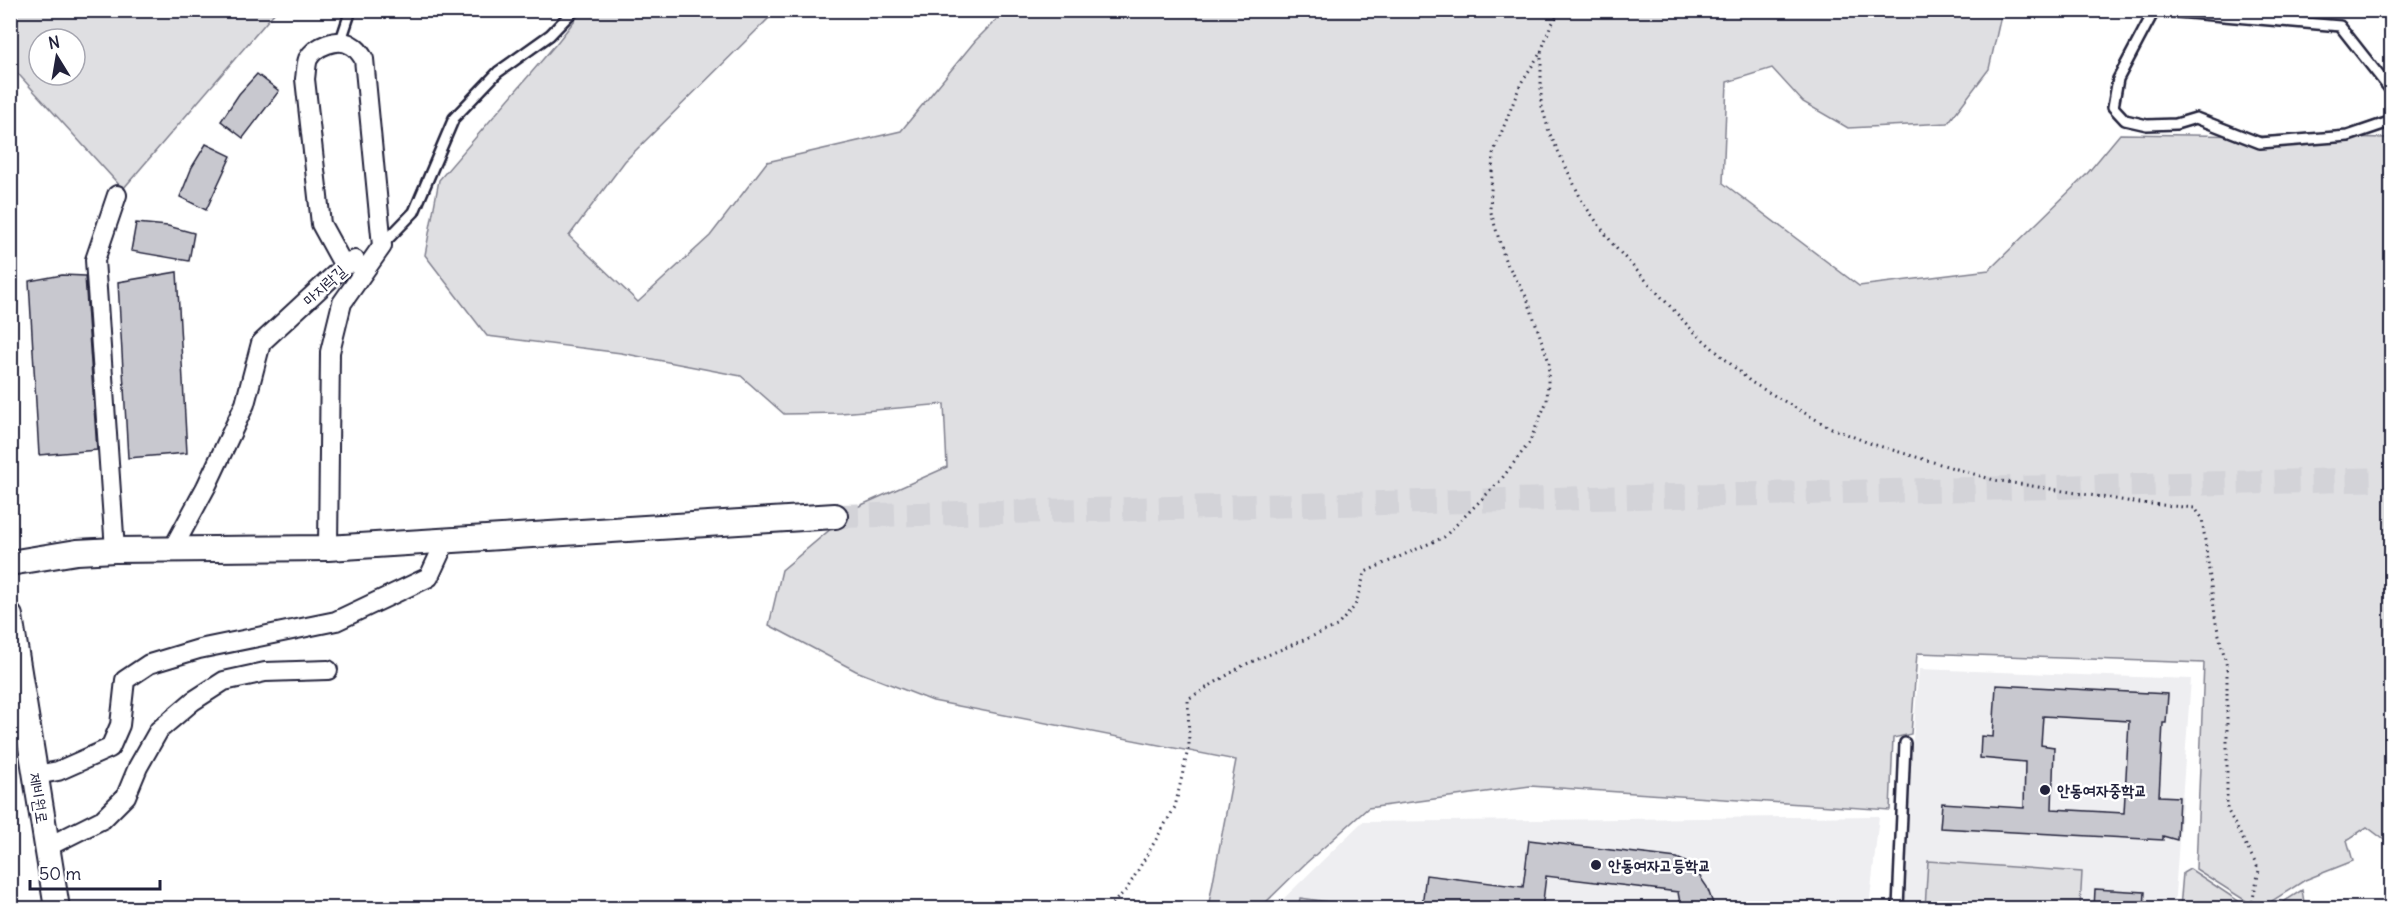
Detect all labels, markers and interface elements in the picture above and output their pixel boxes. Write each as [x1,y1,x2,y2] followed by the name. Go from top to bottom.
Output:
[27,27,87,87] north arrow
[47,31,61,53] text: N
[298,260,350,310] street label: 마지락길
[25,771,53,825] street label: 제비원로
[2057,780,2147,800] place label: 안동여자중학교
[2038,783,2052,797] marker: 안동여자중학교
[30,853,160,891] scale bar
[1608,855,1711,875] place label: 안동여자고등학교
[1589,858,1603,872] marker: 안동여자고등학교
[39,862,81,885] text: 50 m

